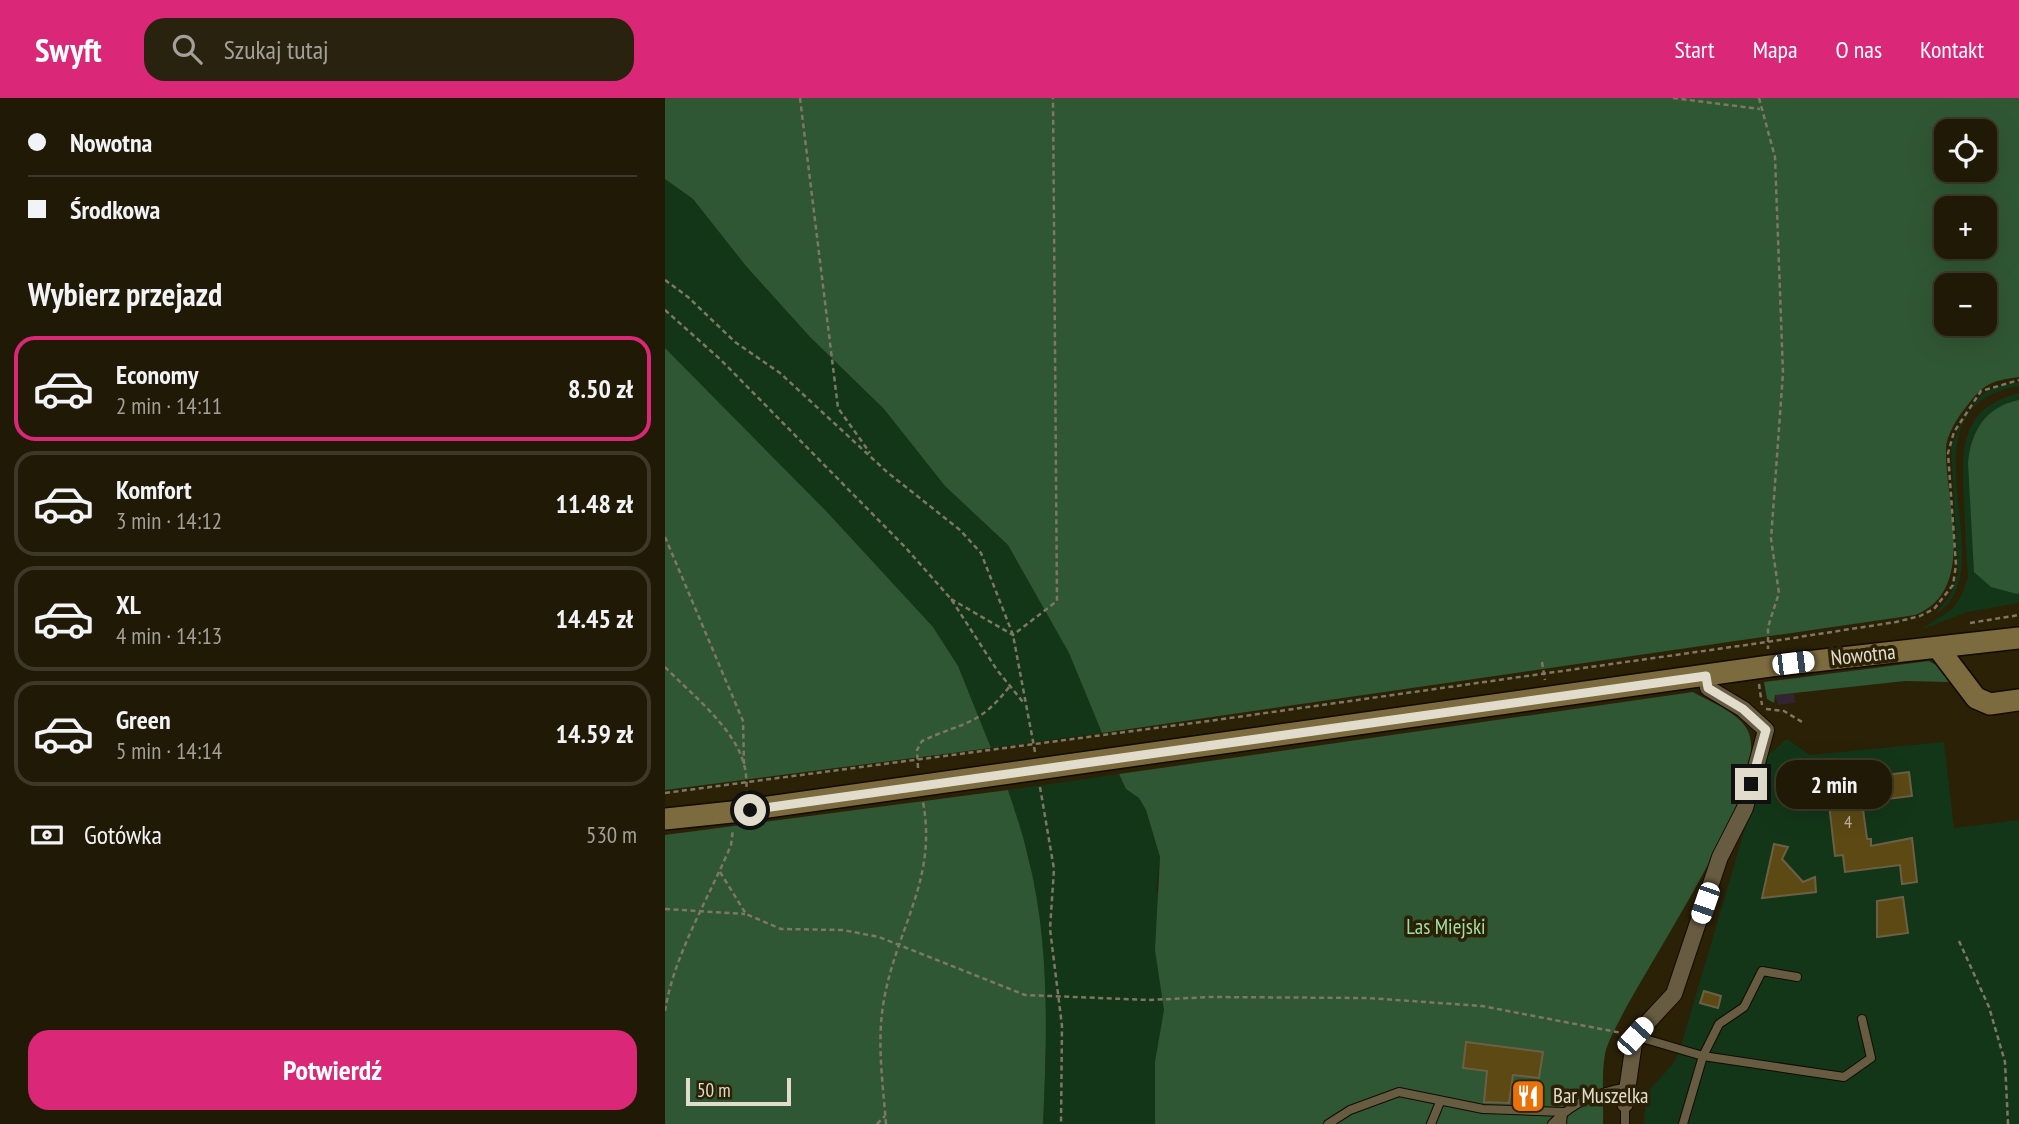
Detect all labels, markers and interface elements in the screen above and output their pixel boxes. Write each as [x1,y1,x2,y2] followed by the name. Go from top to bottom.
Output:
[144,18,634,81] search box
[35,28,102,71] text: Swyft
[168,30,206,68] icon: search
[224,33,329,66] text: Szukaj tutaj
[1674,34,1715,65] text: Start
[1753,34,1798,65] text: Mapa
[1836,34,1882,65] text: O nas
[1920,34,1984,65] text: Kontakt
[1934,119,1997,336] map controls
[1934,119,1997,182] button: locate
[70,126,152,159] text: Nowotna
[70,193,160,226] text: Środkowa
[1934,196,1997,259] button: +
[28,273,222,315] text: Wybierz przejazd
[1934,273,1997,336] button: −
[32,357,95,420] icon: car
[116,358,198,391] text: Economy
[568,372,633,405] text: 8.50 zł
[116,391,222,420] text: 2 min · 14:11
[32,472,95,535] icon: car
[116,473,192,506] text: Komfort
[556,487,633,520] text: 11.48 zł
[116,506,222,535] text: 3 min · 14:12
[32,587,95,650] icon: car
[116,588,141,621] text: XL
[556,602,633,635] text: 14.45 zł
[116,621,222,650] text: 4 min · 14:13
[1829,638,1897,671] street label: Nowotna
[1771,650,1816,676] car
[32,702,95,765] icon: car
[116,703,171,736] text: Green
[556,717,633,750] text: 14.59 zł
[116,736,222,765] text: 5 min · 14:14
[1775,760,1891,808] callout: 2 min
[1735,768,1767,800] route end
[1811,770,1857,799] text: 2 min
[734,794,766,826] route start
[1844,810,1852,833] house number: 4
[28,816,66,854] icon: cash
[84,818,162,851] text: Gotówka
[586,820,637,849] text: 530 m
[1689,880,1722,926] car
[1406,913,1486,940] park label: Las Miejski
[1614,1013,1657,1059] car
[28,1030,637,1110] button: Potwierdź
[686,1075,791,1107] scale bar
[1509,1077,1547,1115] restaurant icon: Bar Muszelka
[697,1078,731,1102] text: 50 m
[1553,1082,1649,1109] place label: Bar Muszelka

